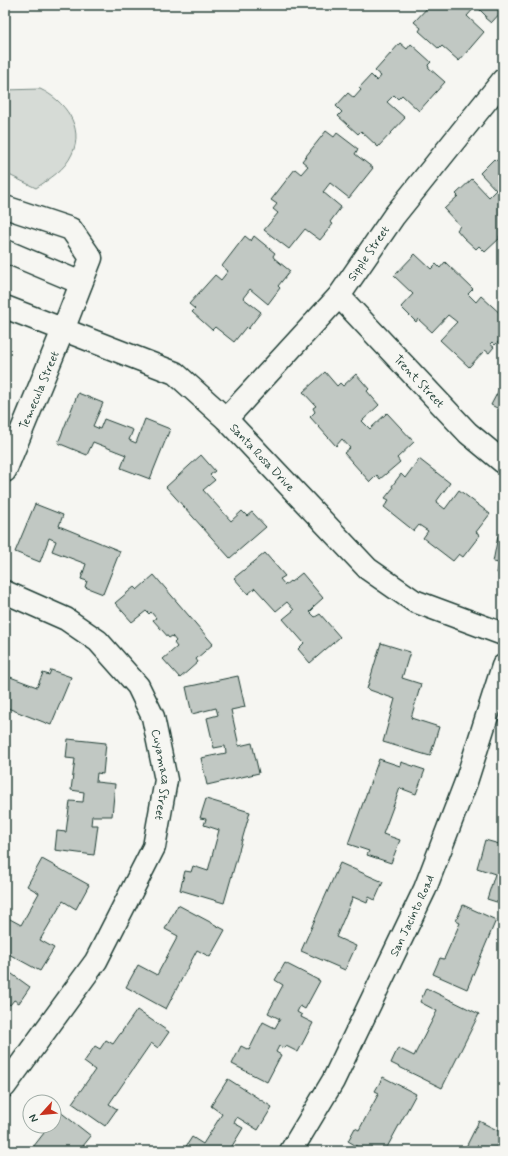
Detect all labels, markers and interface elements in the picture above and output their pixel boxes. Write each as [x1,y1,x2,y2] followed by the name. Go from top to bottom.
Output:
[345,223,394,284] street label: Sipple Street
[16,348,64,432] street label: Temecula Street
[390,352,448,412] street label: Trent Street
[226,421,298,496] street label: Santa Rosa Drive
[147,728,173,822] street label: Cuyamaca Street
[387,873,439,959] street label: San Jacinto Road
[22,1094,62,1134] north arrow
[26,1112,42,1125] text: N

